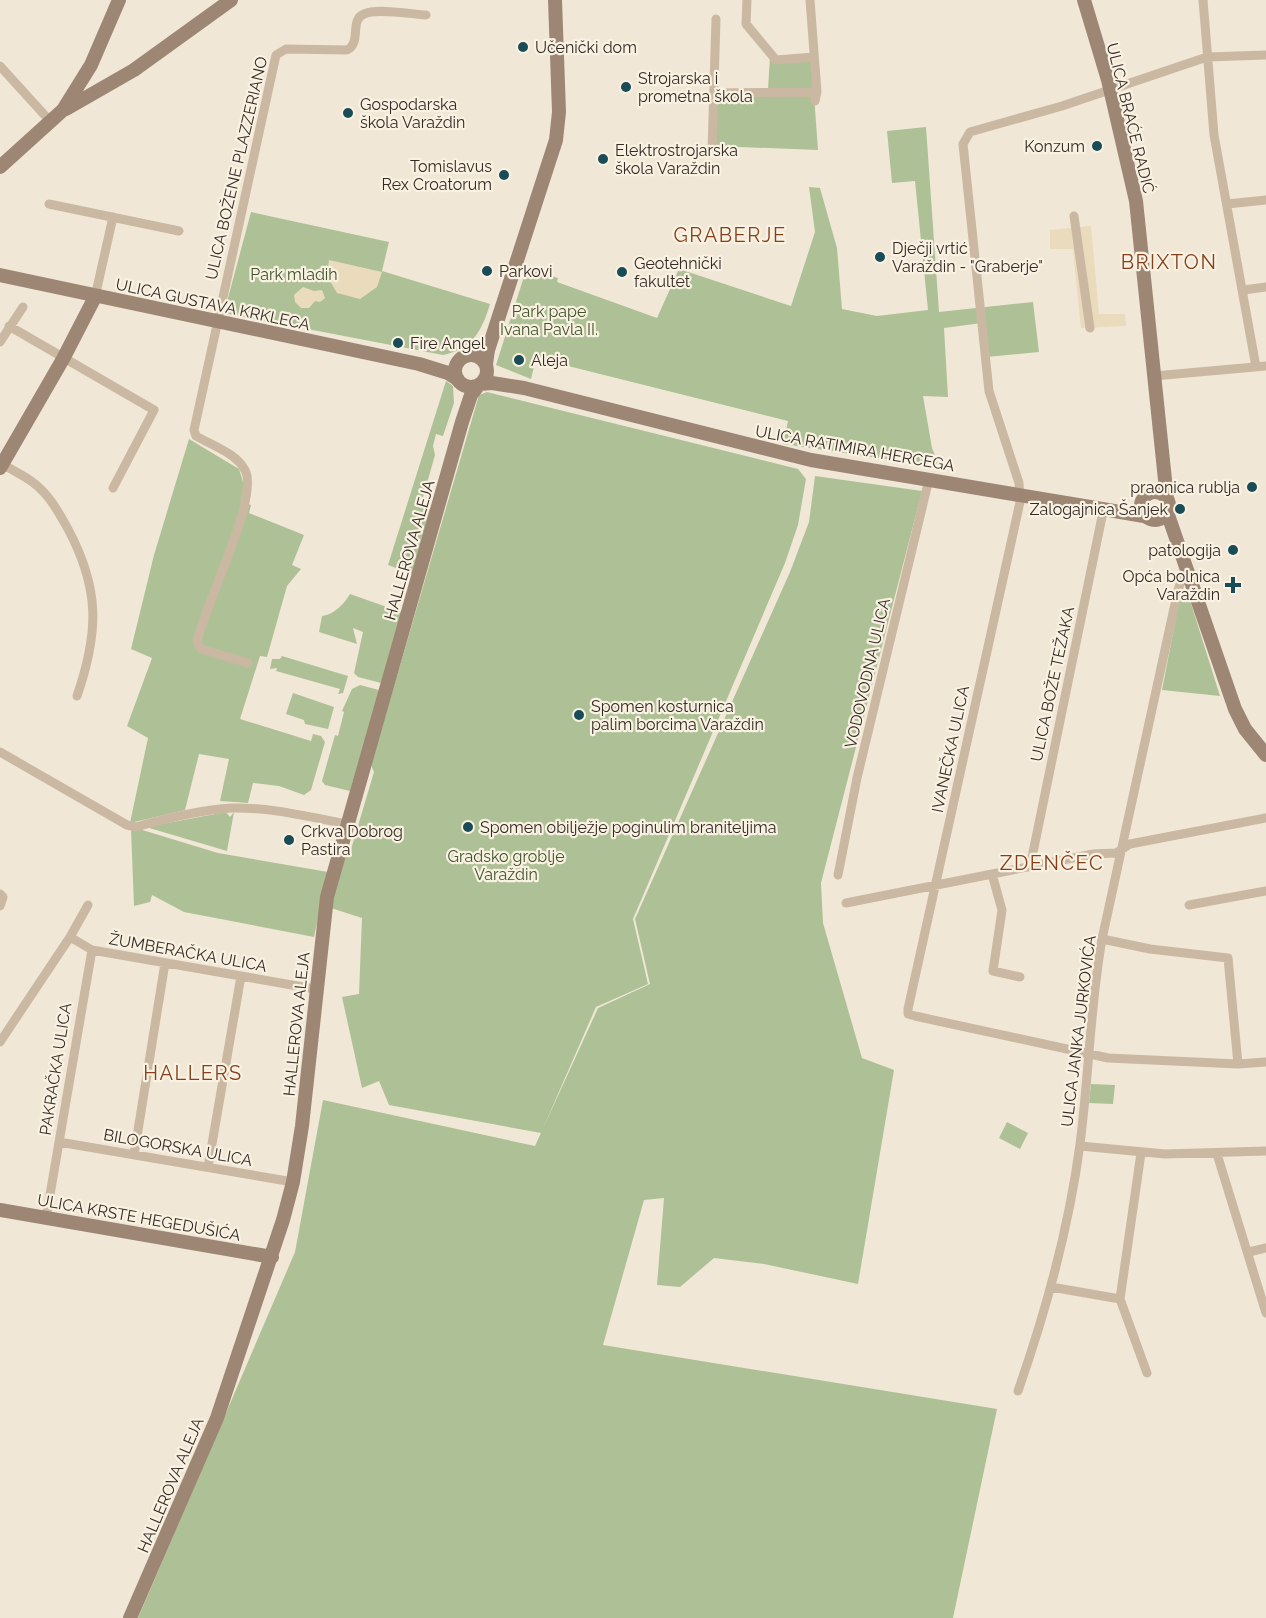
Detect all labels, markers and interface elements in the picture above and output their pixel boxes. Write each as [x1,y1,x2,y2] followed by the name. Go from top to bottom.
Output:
[535,38,637,57] place label: Učenički dom
[516,40,530,54] marker: Učenički dom
[1103,41,1159,195] street label: ULICA BRAĆE RADIĆ
[201,54,271,282] street label: ULICA BOŽENE PLAZZERIANO
[638,69,753,106] place label: Strojarska i prometna škola
[619,80,633,94] marker: Strojarska i prometna škola
[360,95,465,132] place label: Gospodarska škola Varaždin
[341,106,355,120] marker: Gospodarska škola Varaždin
[1024,137,1085,156] place label: Konzum
[1090,139,1104,153] marker: Konzum
[615,141,738,178] place label: Elektrostrojarska škola Varaždin
[596,152,610,166] marker: Elektrostrojarska škola Varaždin
[382,157,492,194] place label: Tomislavus Rex Croatorum
[497,168,511,182] marker: Tomislavus Rex Croatorum
[673,223,787,247] district label: GRABERJE
[892,239,1043,276] place label: Dječji vrtić Varaždin - "Graberje"
[873,250,887,264] marker: Dječji vrtić Varaždin - "Graberje"
[1121,250,1217,274] district label: BRIXTON
[634,254,722,291] place label: Geotehnički fakultet
[499,262,553,281] place label: Parkovi
[480,264,494,278] marker: Parkovi
[250,265,338,284] park label: Park mladih
[615,265,629,279] marker: Geotehnički fakultet
[114,275,312,334] street label: ULICA GUSTAVA KRKLECA
[500,302,598,339] park label: Park pape Ivana Pavla II.
[410,334,486,353] place label: Fire Angel
[391,336,405,350] marker: Fire Angel
[531,351,568,370] place label: Aleja
[512,353,526,367] marker: Aleja
[754,422,956,475] street label: ULICA RATIMIRA HERCEGA
[380,478,439,622] street label: HALLEROVA ALEJA
[1130,478,1240,497] place label: praonica rublja
[1245,480,1259,494] marker: praonica rublja
[1030,499,1169,519] place label: Zalogajnica Šanjek
[1173,502,1187,516] marker: Zalogajnica Šanjek
[1148,541,1221,560] place label: patologija
[1226,543,1240,557] marker: patologija
[1123,567,1220,604] place label: Opća bolnica Varaždin
[1224,576,1242,594] marker: Opća bolnica Varaždin
[841,596,894,750] street label: VODOVODNA ULICA
[1026,605,1078,763] street label: ULICA BOŽE TEŽAKA
[927,684,973,814] street label: IVANEČKA ULICA
[591,697,764,734] place label: Spomen kosturnica palim borcima Varaždin
[572,708,586,722] marker: Spomen kosturnica palim borcima Varaždin
[480,818,776,837] place label: Spomen obilježje poginulim braniteljima
[461,820,475,834] marker: Spomen obilježje poginulim braniteljima
[301,822,403,859] place label: Crkva Dobrog Pastira
[282,833,296,847] marker: Crkva Dobrog Pastira
[447,847,565,884] park label: Gradsko groblje Varaždin
[1000,850,1104,875] district label: ZDENČEC
[107,928,269,976] street label: ŽUMBERAČKA ULICA
[1056,934,1100,1128] street label: ULICA JANKA JURKOVIĆA
[279,951,314,1097] street label: HALLEROVA ALEJA
[35,1001,75,1137] street label: PAKRAČKA ULICA
[143,1061,243,1085] district label: HALLERS
[102,1125,254,1170] street label: BILOGORSKA ULICA
[36,1189,242,1245] street label: ULICA KRSTE HEGEDUŠIĆA
[133,1415,208,1556] street label: HALLEROVA ALEJA

